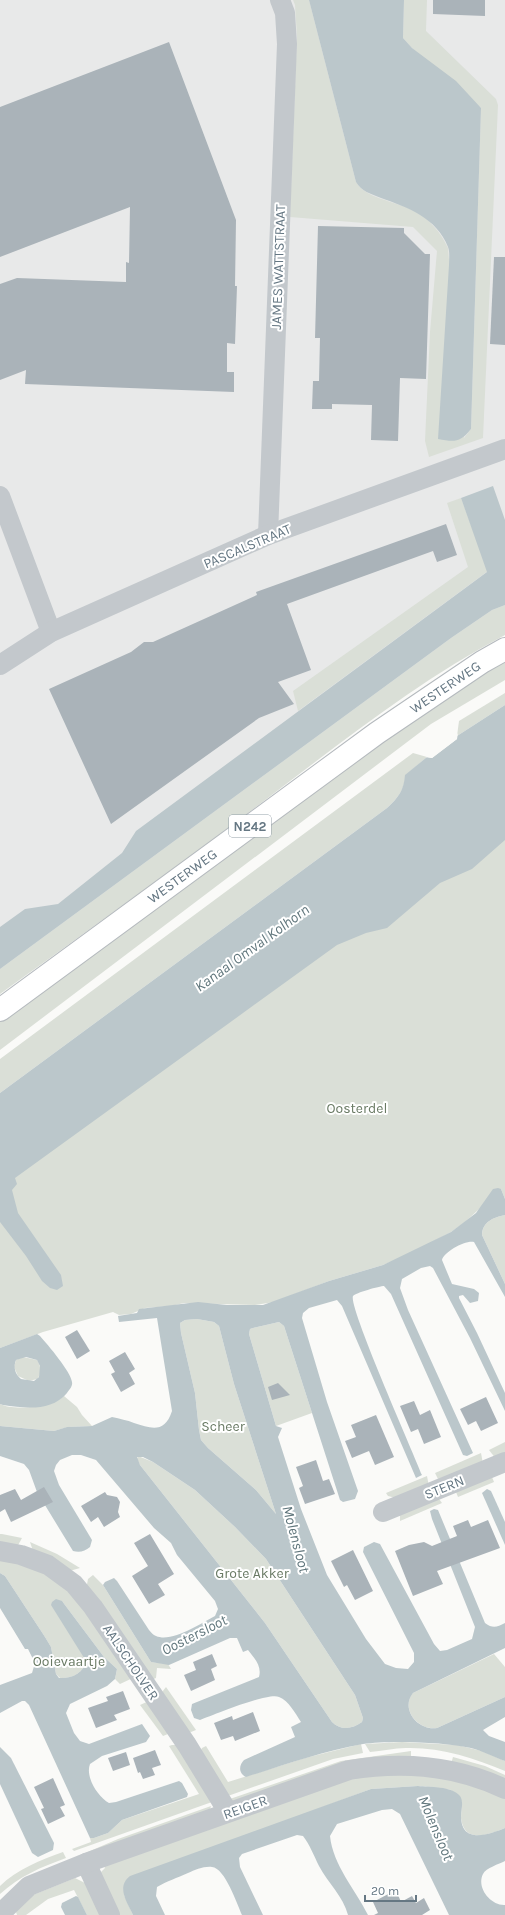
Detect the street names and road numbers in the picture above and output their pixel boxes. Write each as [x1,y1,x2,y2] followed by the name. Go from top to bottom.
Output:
[268,204,289,330] street label: JAMES WATTSTRAAT
[201,520,294,573] street label: PASCALSTRAAT
[407,658,484,717] street label: WESTERWEG
[229,815,271,837] road number: N242
[144,846,220,907] street label: WESTERWEG
[422,1472,467,1503] street label: STERN
[99,1621,162,1704] street label: AALSCHOLVER
[221,1792,270,1823] street label: REIGER

